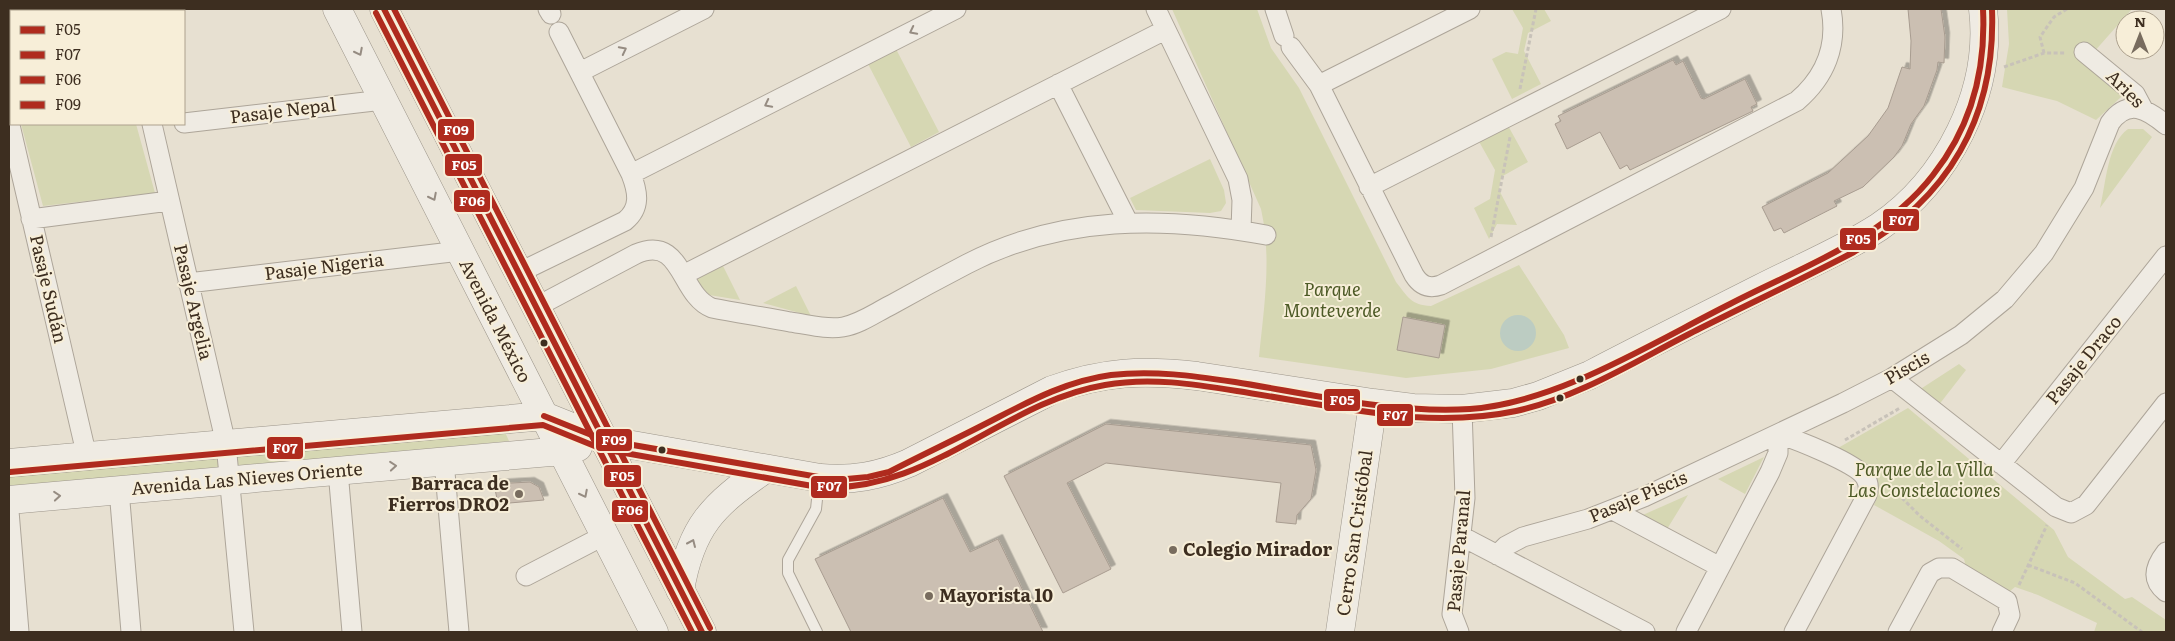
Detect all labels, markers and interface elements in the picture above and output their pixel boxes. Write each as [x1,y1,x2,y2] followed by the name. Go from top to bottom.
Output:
[10,10,185,125] legend
[2115,10,2165,60] north arrow
[2134,11,2146,31] text: N
[55,17,81,40] text: F05
[909,25,918,35] one-way arrow
[55,42,81,65] text: F07
[618,46,627,56] one-way arrow
[353,47,363,56] one-way arrow
[2101,63,2151,113] street label: Aries
[55,67,81,90] text: F06
[228,90,337,129] street label: Pasaje Nepal
[55,92,81,115] text: F09
[764,98,773,108] one-way arrow
[437,118,475,142] line badge: F09
[443,119,469,139] text: F09
[444,153,483,177] line badge: F05
[451,154,477,174] text: F05
[453,189,491,213] line badge: F06
[459,190,485,210] text: F06
[427,192,437,201] one-way arrow
[1882,208,1920,232] line badge: F07
[1888,209,1914,229] text: F07
[1839,227,1877,251] line badge: F05
[1845,228,1871,248] text: F05
[24,232,75,346] street label: Pasaje Sudán
[168,241,221,363] street label: Pasaje Argelia
[263,245,385,286] street label: Pasaje Nigeria
[453,254,539,387] street label: Avenida México
[1283,275,1381,323] park label: Parque Monteverde
[2038,309,2127,409] street label: Pasaje Draco
[539,338,549,348] unlabelled marker
[1879,343,1934,390] street label: Piscis
[1575,374,1585,384] unlabelled marker
[1323,388,1361,412] line badge: F05
[1329,389,1355,409] text: F05
[1555,393,1565,403] unlabelled marker
[1376,403,1414,427] line badge: F07
[1382,404,1408,424] text: F07
[595,428,633,452] line badge: F09
[601,429,627,449] text: F09
[266,436,304,460] line badge: F07
[272,437,298,457] text: F07
[657,445,667,455] unlabelled marker
[1329,448,1379,617] street label: Cerro San Cristóbal
[130,454,363,501] street label: Avenida Las Nieves Oriente
[1848,455,2000,503] park label: Parque de la Villa Las Constelaciones
[390,460,398,471] one-way arrow
[1584,463,1691,528] street label: Pasaje Piscis
[603,464,642,488] line badge: F05
[609,465,635,485] text: F05
[388,469,509,517] place label: Barraca de Fierros DRO2
[810,475,848,499] line badge: F07
[816,475,842,495] text: F07
[513,488,525,500] marker: Barraca de Fierros DRO2
[578,489,588,498] one-way arrow
[1439,489,1476,613] street label: Pasaje Paranal
[54,490,62,501] one-way arrow
[611,499,649,523] line badge: F06
[617,499,643,519] text: F06
[1183,535,1333,562] place label: Colegio Mirador
[686,539,697,548] one-way arrow
[1167,544,1179,556] marker: Colegio Mirador
[939,581,1053,608] place label: Mayorista 10
[923,590,935,602] marker: Mayorista 10

